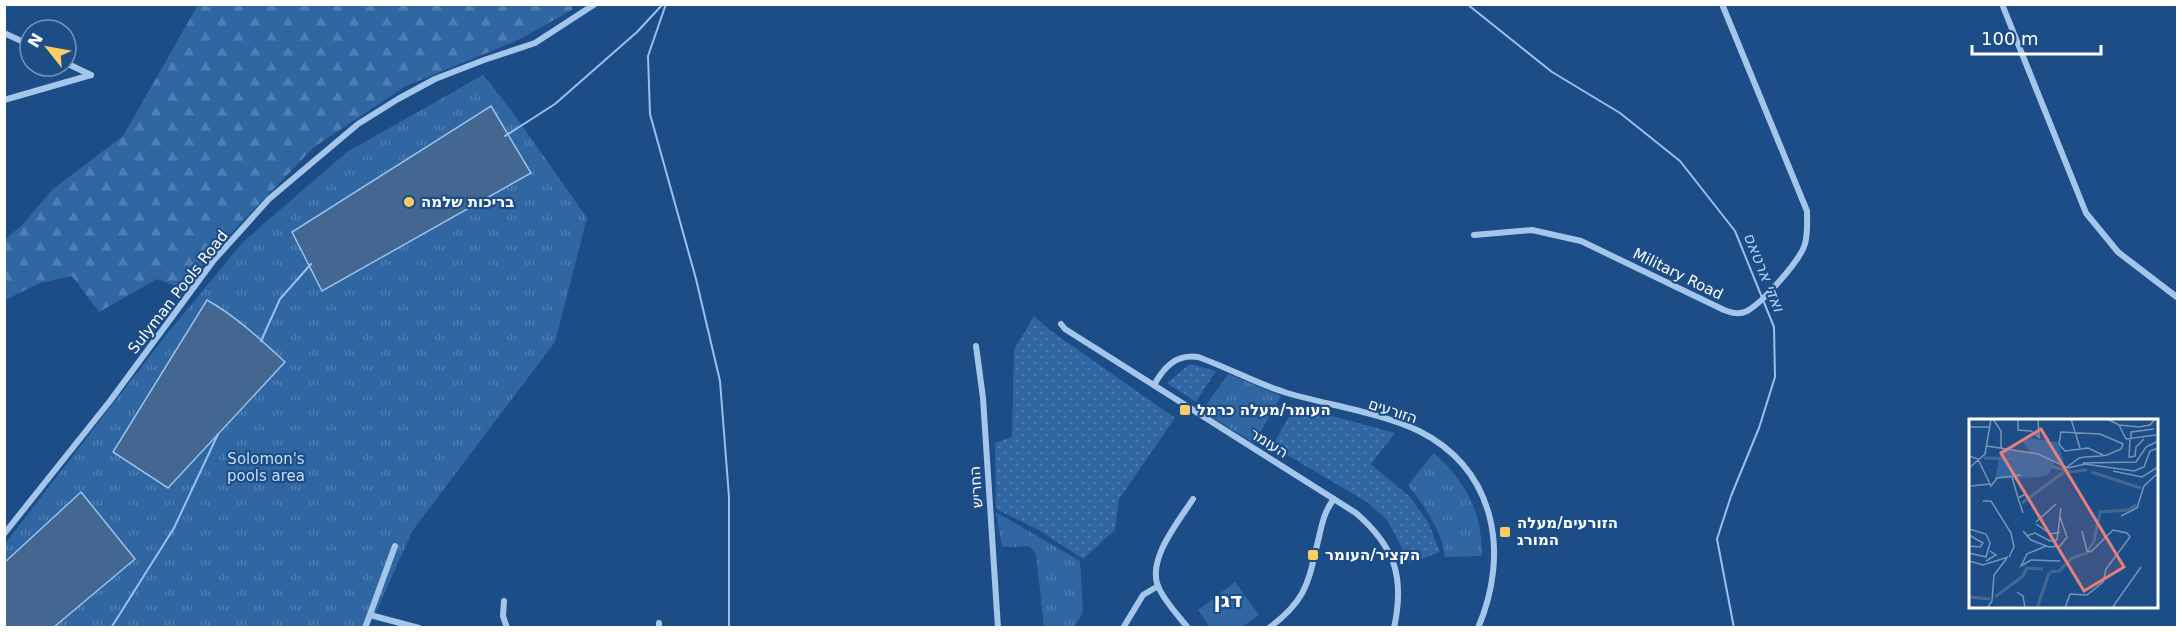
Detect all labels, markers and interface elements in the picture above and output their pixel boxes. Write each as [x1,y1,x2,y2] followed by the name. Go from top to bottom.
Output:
[18,18,78,78] north arrow
[1972,18,2101,56] scale bar
[1981,28,2039,49] text: 100 m
[24,30,47,51] text: N
[421,193,514,211] place label: בריכות שלמה
[402,195,416,209] marker: בריכות שלמה
[124,227,232,357] street label: Sulyman Pools Road
[1740,230,1789,315] water label: ואדי ארטאס
[1630,244,1726,304] street label: Military Road
[1366,395,1420,427] street label: הזורעים
[1197,401,1331,419] place label: העומר/מעלה כרמל
[1178,403,1192,417] marker: העומר/מעלה כרמל
[1969,419,2158,608] inset map
[1246,424,1292,462] street label: העומר
[227,450,305,485] park label: Solomon's pools area
[966,465,986,509] street label: החריש
[1517,514,1618,549] place label: הזורעים/מעלה המורג
[1498,525,1512,539] marker: הזורעים/מעלה המורג
[1325,546,1420,564] place label: הקציר/העומר
[1306,548,1320,562] marker: הקציר/העומר
[1214,588,1242,612] district label: דגן

